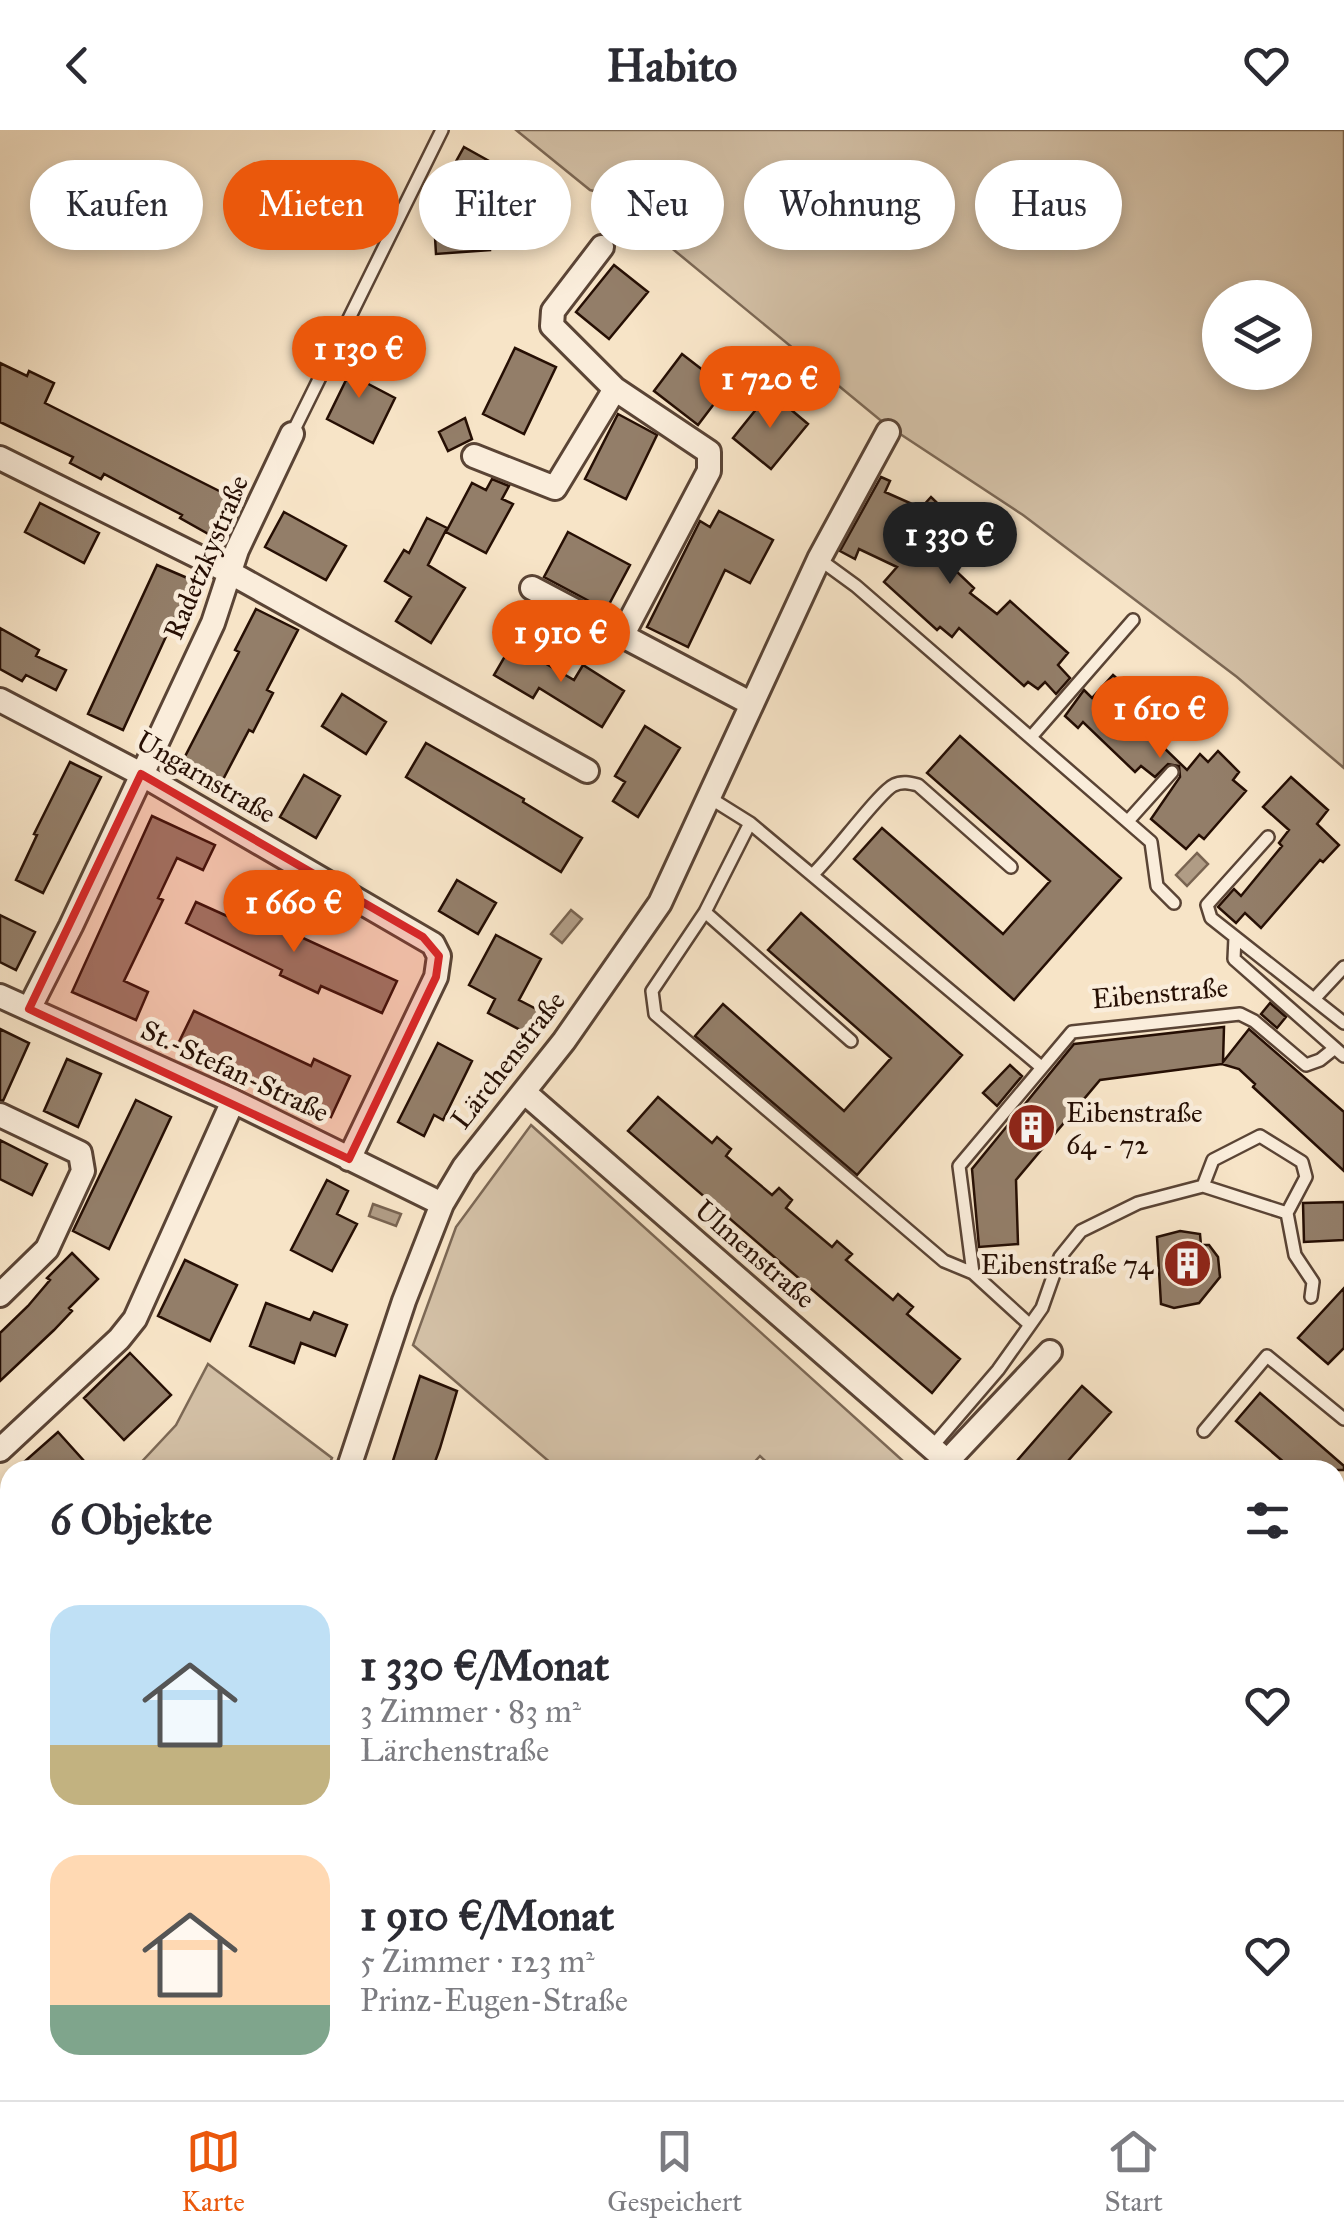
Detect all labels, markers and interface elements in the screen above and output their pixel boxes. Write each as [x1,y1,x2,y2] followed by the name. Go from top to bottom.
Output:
[50,38,105,93] icon: back
[607,38,737,93] text: Habito
[1239,38,1294,93] icon: heart
[30,160,203,250] chip: Kaufen
[223,160,399,250] chip: Mieten
[419,160,571,250] chip: Filter
[591,160,724,250] chip: Neu
[744,160,955,250] chip: Wohnung
[975,160,1122,250] chip: Haus
[1202,280,1312,390] map controls
[1202,280,1312,390] button: layers
[267,316,451,401] pin: 1 130 €
[314,329,404,368] text: 1 130 €
[678,346,862,431] pin: 1 720 €
[721,359,819,398] text: 1 720 €
[156,470,256,644] street label: Radetzkystraße
[858,502,1042,587] pin: 1 330 €
[905,515,995,554] text: 1 330 €
[469,600,653,685] pin: 1 910 €
[514,613,608,652] text: 1 910 €
[1068,676,1252,761] pin: 1 610 €
[1113,689,1207,728] text: 1 610 €
[130,723,282,831] street label: Ungarnstraße
[202,870,386,955] pin: 1 660 €
[245,883,343,922] text: 1 660 €
[1090,970,1230,1016] street label: Eibenstraße
[443,984,573,1136] street label: Lärchenstraße
[135,1012,335,1130] street label: St.-Stefan-Straße
[1066,1095,1203,1162] place label: Eibenstraße 64 - 72
[1005,1102,1057,1154] building icon: Eibenstraße 64 - 72
[687,1192,823,1316] street label: Ulmenstraße
[1162,1238,1214,1290] building icon: Eibenstraße 74
[980,1247,1154,1282] place label: Eibenstraße 74
[1240,1493,1295,1548] icon: filters
[50,1494,212,1546] text: 6 Objekte
[360,1640,609,1692] text: 1 330 €/Monat
[130,1645,250,1765] icon: home
[1240,1678,1295,1733] icon: heart
[360,1692,581,1731] text: 3 Zimmer · 83 m²
[360,1731,549,1770] text: Lärchenstraße
[360,1890,614,1942] text: 1 910 €/Monat
[130,1895,250,2015] icon: home
[1240,1928,1295,1983] icon: heart
[360,1942,595,1981] text: 5 Zimmer · 123 m²
[360,1981,628,2020] text: Prinz-Eugen-Straße
[181,2124,245,2219] tab: Karte
[607,2124,742,2219] tab: Gespeichert
[1105,2124,1163,2219] tab: Start

